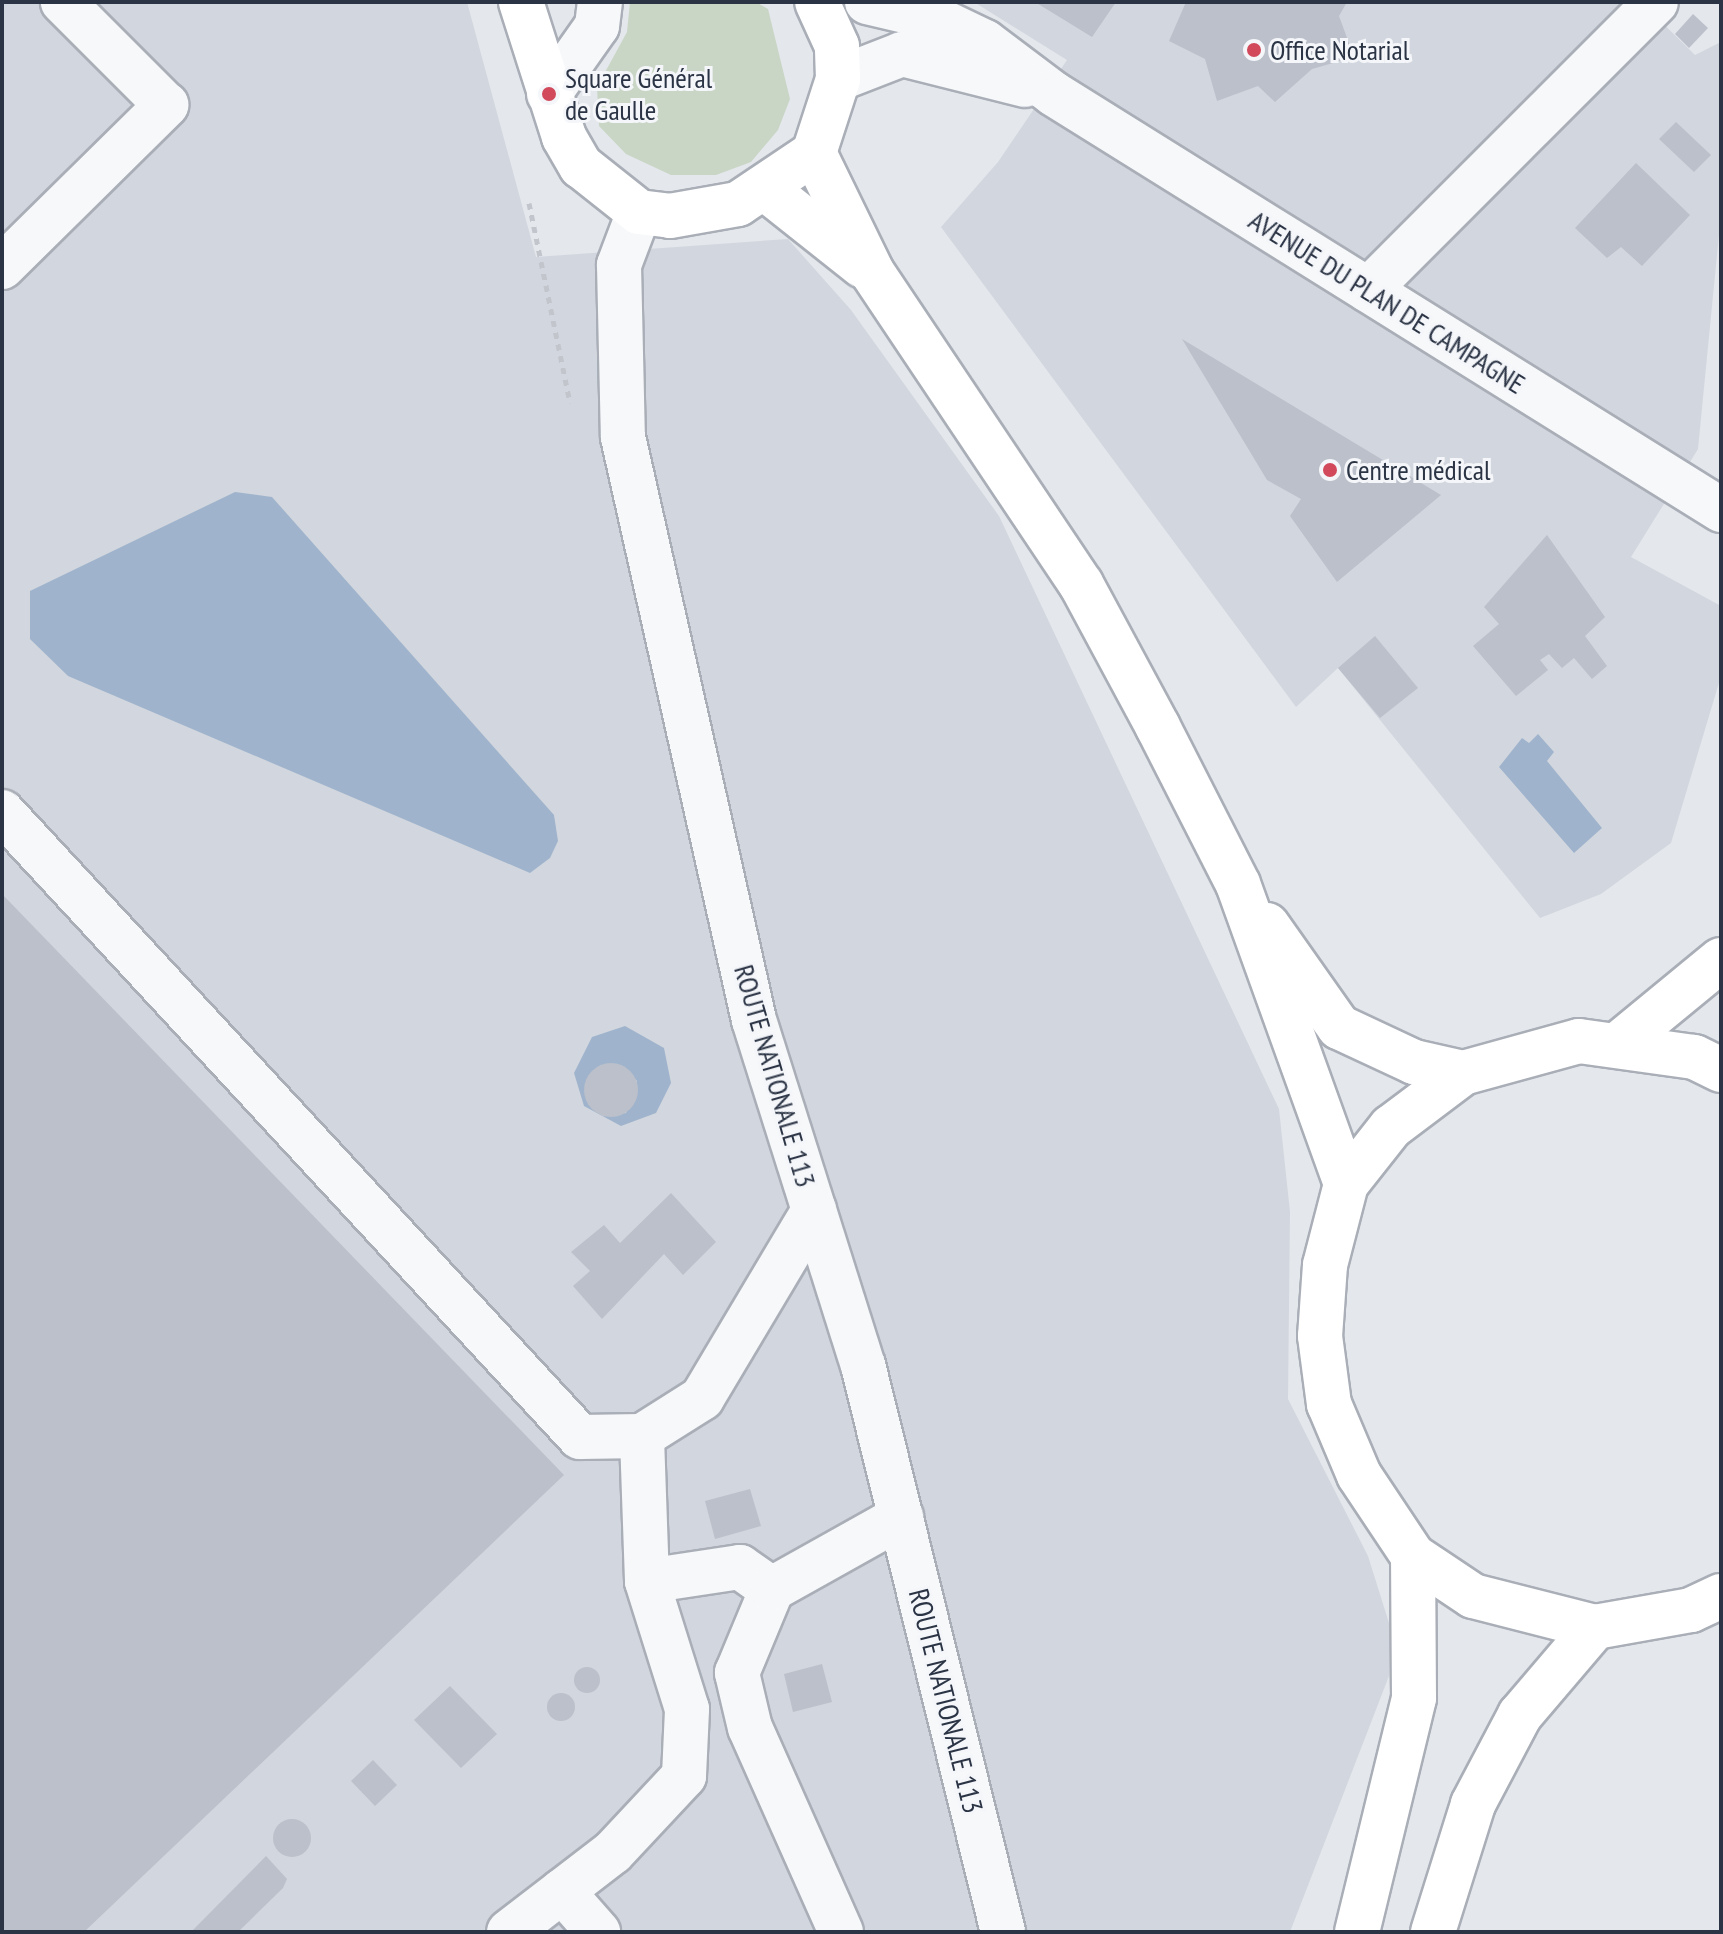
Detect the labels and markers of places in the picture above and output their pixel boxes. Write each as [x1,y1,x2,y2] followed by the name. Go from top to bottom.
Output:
[1270,33,1409,67] place label: Office Notarial
[1245,41,1263,59] marker: Office Notarial
[565,61,712,127] place label: Square Général de Gaulle
[540,85,558,103] marker: Square Général de Gaulle
[1346,453,1490,487] place label: Centre médical
[1321,461,1339,479] marker: Centre médical

